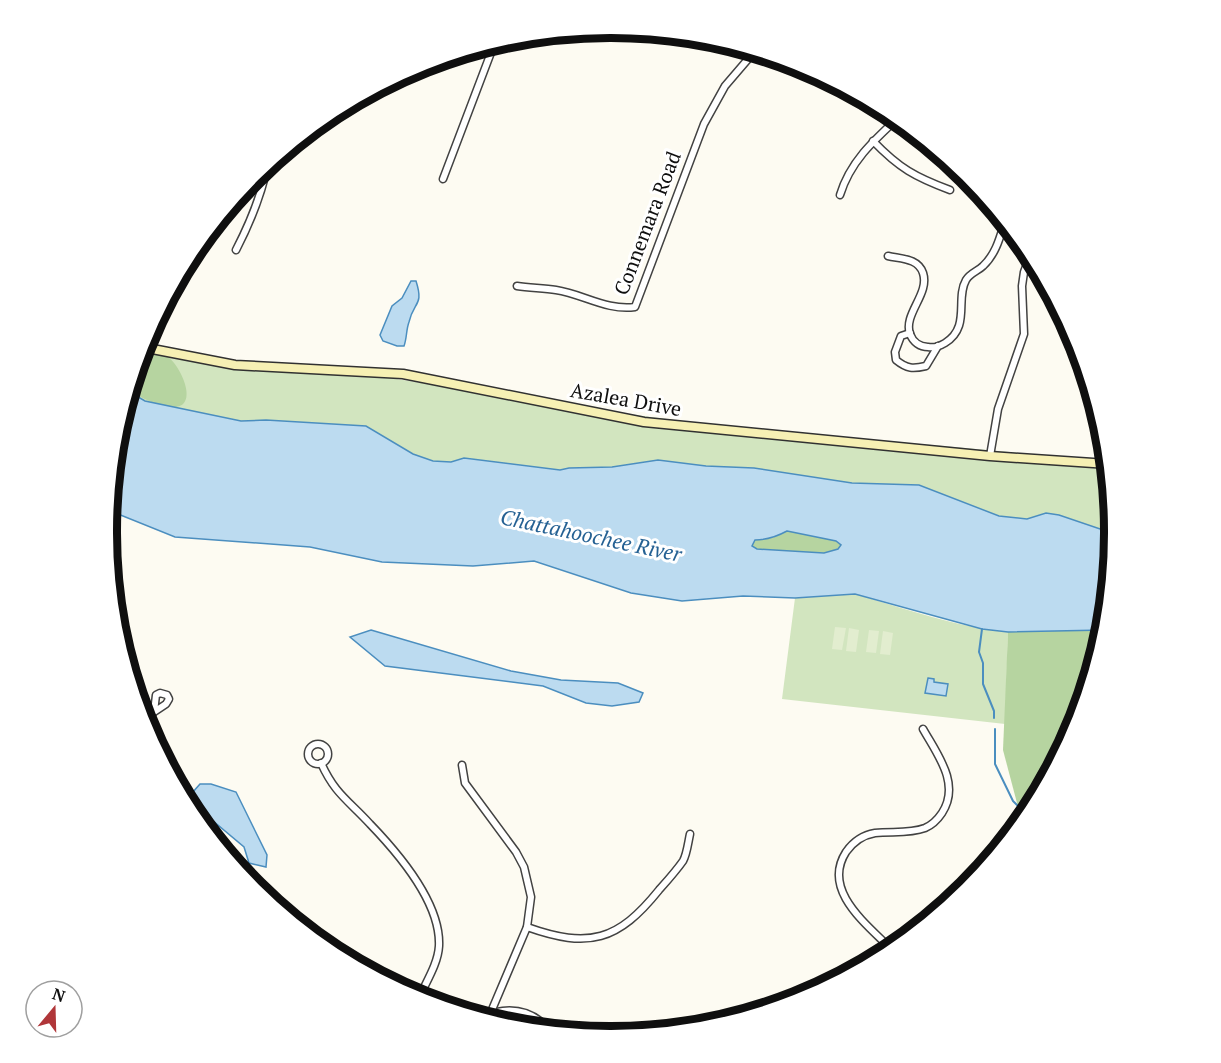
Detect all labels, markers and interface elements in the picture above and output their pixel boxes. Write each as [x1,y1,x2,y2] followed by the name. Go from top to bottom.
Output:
[607,147,687,299] street label: Connemara Road
[568,376,684,422] street label: Azalea Drive
[498,502,685,568] water label: Chattahoochee River
[24,979,84,1039] north arrow
[50,982,68,1007] text: N

